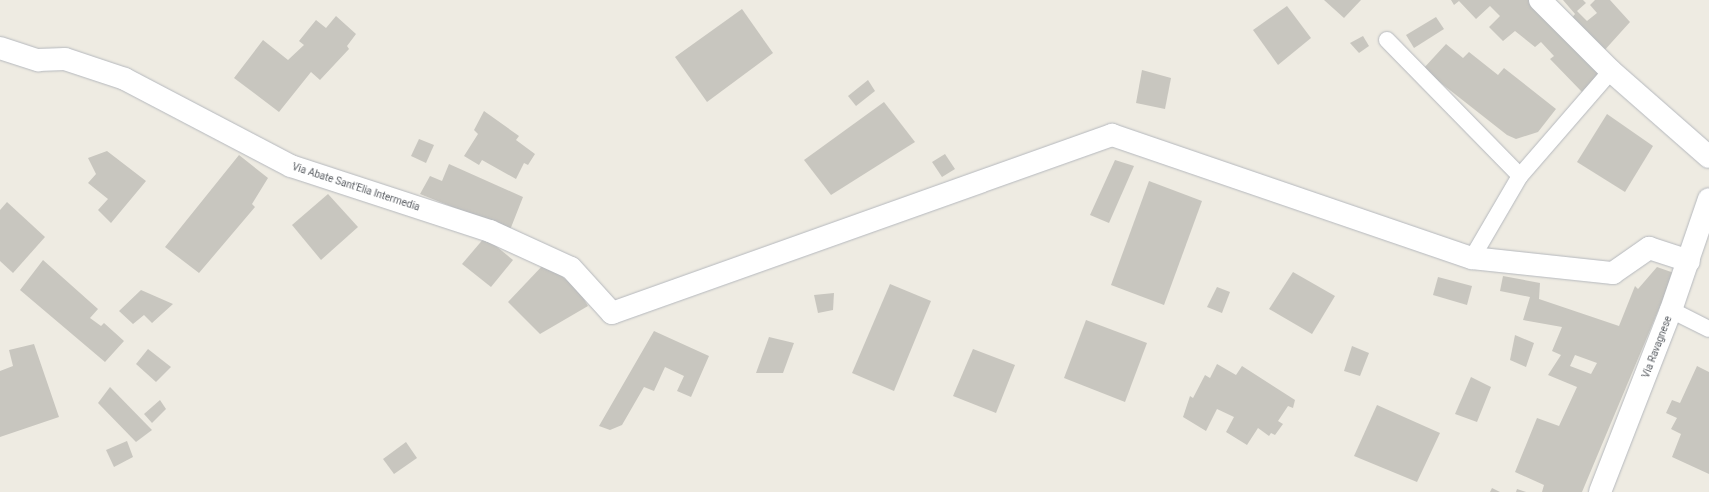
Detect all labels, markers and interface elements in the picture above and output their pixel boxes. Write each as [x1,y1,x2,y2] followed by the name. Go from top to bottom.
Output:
[291,161,421,213] street label: Via Abate Sant'Elia Intermedia
[1640,314,1674,380] street label: Via Ravagnese

